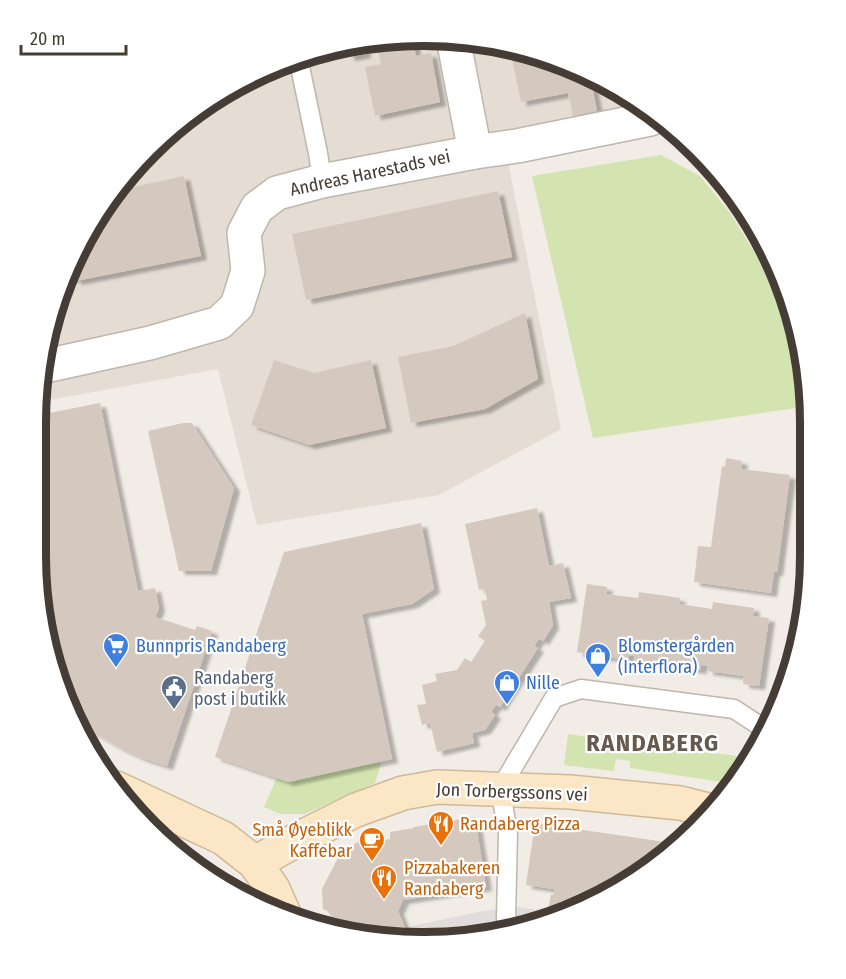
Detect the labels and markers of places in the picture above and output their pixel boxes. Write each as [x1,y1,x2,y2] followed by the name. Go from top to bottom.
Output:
[101,631,131,669] supermarket icon: Bunnpris Randaberg
[136,635,286,657] place label: Bunnpris Randaberg
[618,635,735,678] place label: Blomstergården (Interflora)
[583,641,613,679] shop icon: Blomstergården (Interflora)
[194,667,286,710] place label: Randaberg post i butikk
[492,668,522,706] shop icon: Nille
[526,672,560,694] place label: Nille
[159,673,189,711] public building icon: Randaberg post i butikk
[426,809,456,847] restaurant icon: Randaberg Pizza
[460,813,581,835] place label: Randaberg Pizza
[252,819,353,862] place label: Små Øyeblikk Kaffebar
[357,825,387,863] cafe icon: Små Øyeblikk Kaffebar
[404,857,500,900] place label: Pizzabakeren Randaberg
[369,863,399,901] restaurant icon: Pizzabakeren Randaberg

